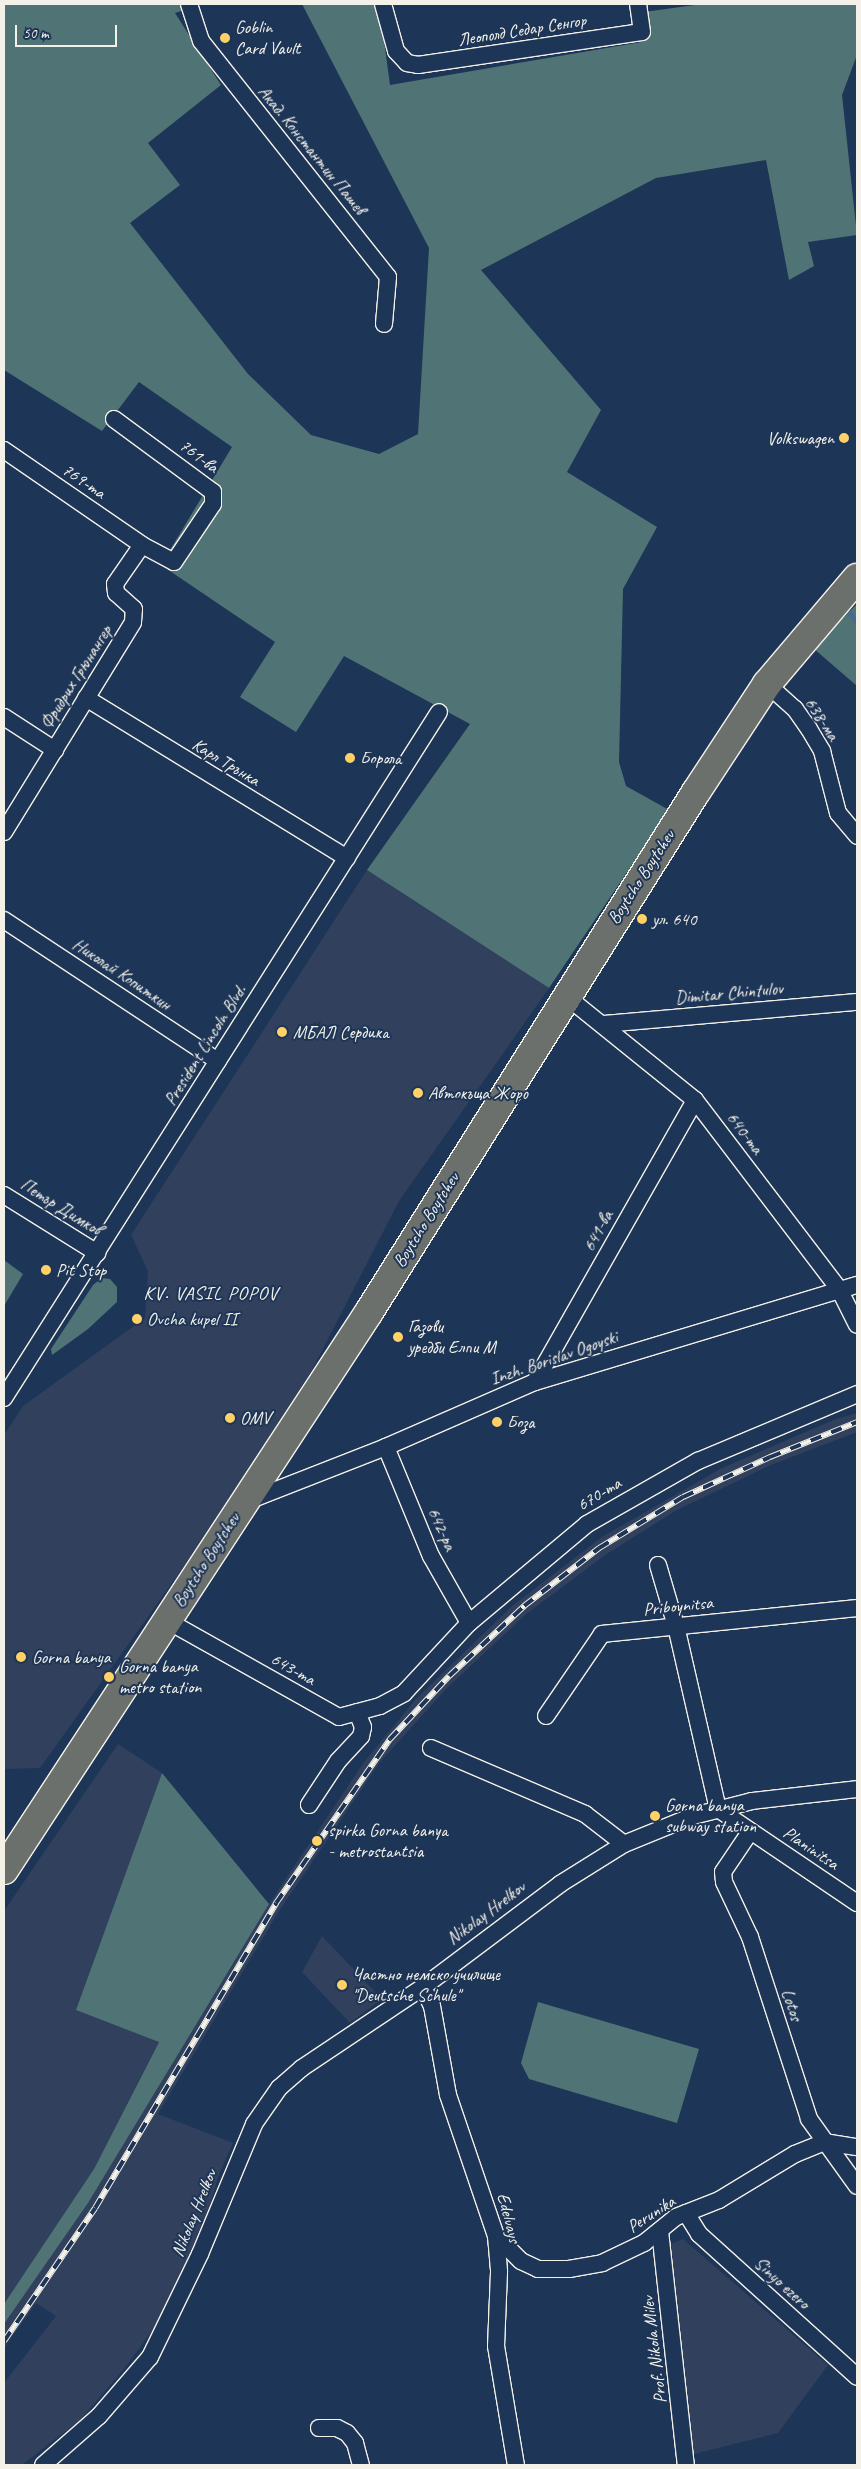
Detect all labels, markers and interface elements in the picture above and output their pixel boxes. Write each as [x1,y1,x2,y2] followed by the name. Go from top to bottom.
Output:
[456,9,588,51] street label: Леополд Седар Сенгор
[18,15,120,47] scale bar
[235,17,301,59] place label: Goblin Card Vault
[23,24,49,43] text: 50 m
[219,32,231,44] marker: Goblin Card Vault
[253,81,371,219] street label: Акад. Константин Пашев
[767,427,834,449] place label: Volkswagen
[838,432,850,444] marker: Volkswagen
[175,434,223,478] street label: 761-ва
[58,459,110,503] street label: 769-та
[36,622,116,732] street label: Фридрих Грюнангер
[800,693,844,745] street label: 638-ма
[189,734,263,790] street label: Карл Трънка
[360,747,401,769] place label: Борола
[344,752,356,764] marker: Борола
[603,826,679,928] street label: Boytcho Boytchev
[652,908,697,930] place label: ул. 640
[636,913,648,925] marker: ул. 640
[69,933,175,1015] street label: Николай Копиткин
[674,978,784,1008] street label: Dimitar Chintulov
[159,981,251,1109] street label: President Lincoln Blvd.
[293,1021,389,1043] place label: МБАЛ Сердика
[275,1025,289,1039] marker: МБАЛ Сердика
[428,1082,528,1104] place label: Автокъща Жоро
[412,1087,424,1099] marker: Автокъща Жоро
[722,1107,768,1159] street label: 640-та
[388,1169,464,1271] street label: Boytcho Boytchev
[17,1174,105,1240] street label: Петър Димков
[578,1207,618,1255] street label: 641-ва
[56,1259,106,1281] place label: Pit Stop
[40,1264,52,1276] marker: Pit Stop
[142,1283,280,1305] district label: KV. VASIL POPOV
[147,1308,237,1330] place label: Ovcha kupel II
[131,1313,143,1325] marker: Ovcha kupel II
[408,1316,496,1358] place label: Газови уредби Елпи М
[487,1326,621,1390] street label: Inzh. Borislav Ogoyski
[392,1331,404,1343] marker: Газови уредби Елпи М
[240,1407,271,1429] place label: OMV
[507,1411,534,1433] place label: Боза
[224,1412,236,1424] marker: OMV
[491,1416,503,1428] marker: Боза
[573,1472,625,1516] street label: 670-та
[423,1504,461,1554] street label: 642-ра
[168,1509,244,1611] street label: Boytcho Boytchev
[642,1592,714,1620] street label: Priboynitsa
[32,1646,110,1668] place label: Gorna banya
[267,1648,319,1690] street label: 643-та
[14,1650,28,1664] marker: Gorna banya
[119,1656,202,1698] place label: Gorna banya metro station
[103,1671,115,1683] marker: Gorna banya metro station
[665,1795,756,1838] place label: Gorna banya subway station
[649,1810,661,1822] marker: Gorna banya subway station
[328,1820,447,1862] place label: spirka Gorna banya - metrostantsia
[779,1822,843,1874] street label: Planinitsa
[310,1834,324,1848] marker: spirka Gorna banya - metrostantsia
[442,1876,530,1950] street label: Nikolay Hrelkov
[352,1964,501,2006] place label: Частно немско училище "Deutsche Schule"
[336,1979,348,1991] marker: Частно немско училище "Deutsche Schule"
[777,1986,807,2024] street label: Lotos
[167,2166,221,2260] street label: Nikolay Hrelkov
[492,2191,526,2245] street label: Edelvays
[623,2191,679,2237] street label: Perunika
[750,2252,814,2314] street label: Sinyo ezero
[637,2295,671,2405] street label: Prof. Nikola Milev

